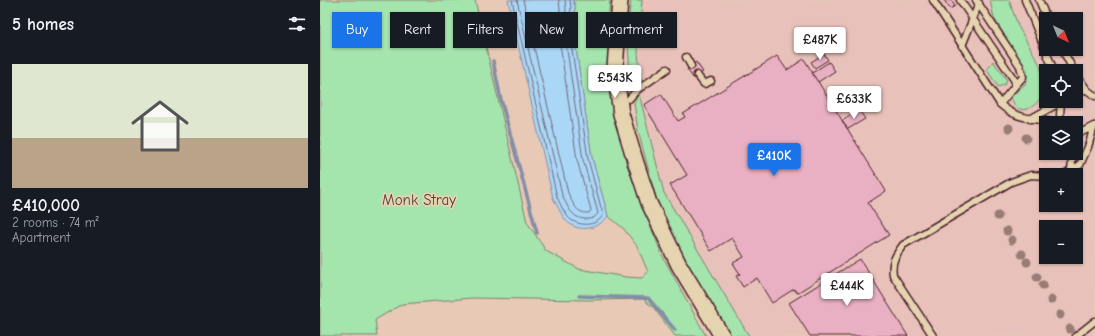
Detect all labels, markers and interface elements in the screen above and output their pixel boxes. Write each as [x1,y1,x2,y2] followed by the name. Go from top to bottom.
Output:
[332,12,382,48] chip: Buy
[390,12,445,48] chip: Rent
[453,12,517,48] chip: Filters
[525,12,578,48] chip: New
[586,12,677,48] chip: Apartment
[1039,12,1083,56] north arrow
[1039,12,1083,264] map controls
[286,13,308,35] icon: filters
[12,15,74,34] text: 5 homes
[792,27,848,61] pin: £487K
[803,32,837,47] text: £487K
[1039,64,1083,108] button: locate
[587,65,643,99] pin: £543K
[597,70,633,85] text: £543K
[826,86,882,120] pin: £633K
[124,90,196,162] icon: home
[836,91,872,106] text: £633K
[1039,116,1083,160] button: layers
[746,143,802,177] pin: £410K
[757,148,791,163] text: £410K
[1039,168,1083,212] button: +
[382,191,456,209] park label: Monk Stray
[12,196,80,215] text: £410,000
[12,215,99,230] text: 2 rooms · 74 m²
[1039,220,1083,264] button: −
[12,230,70,245] text: Apartment
[819,273,875,307] pin: £444K
[830,278,864,293] text: £444K

